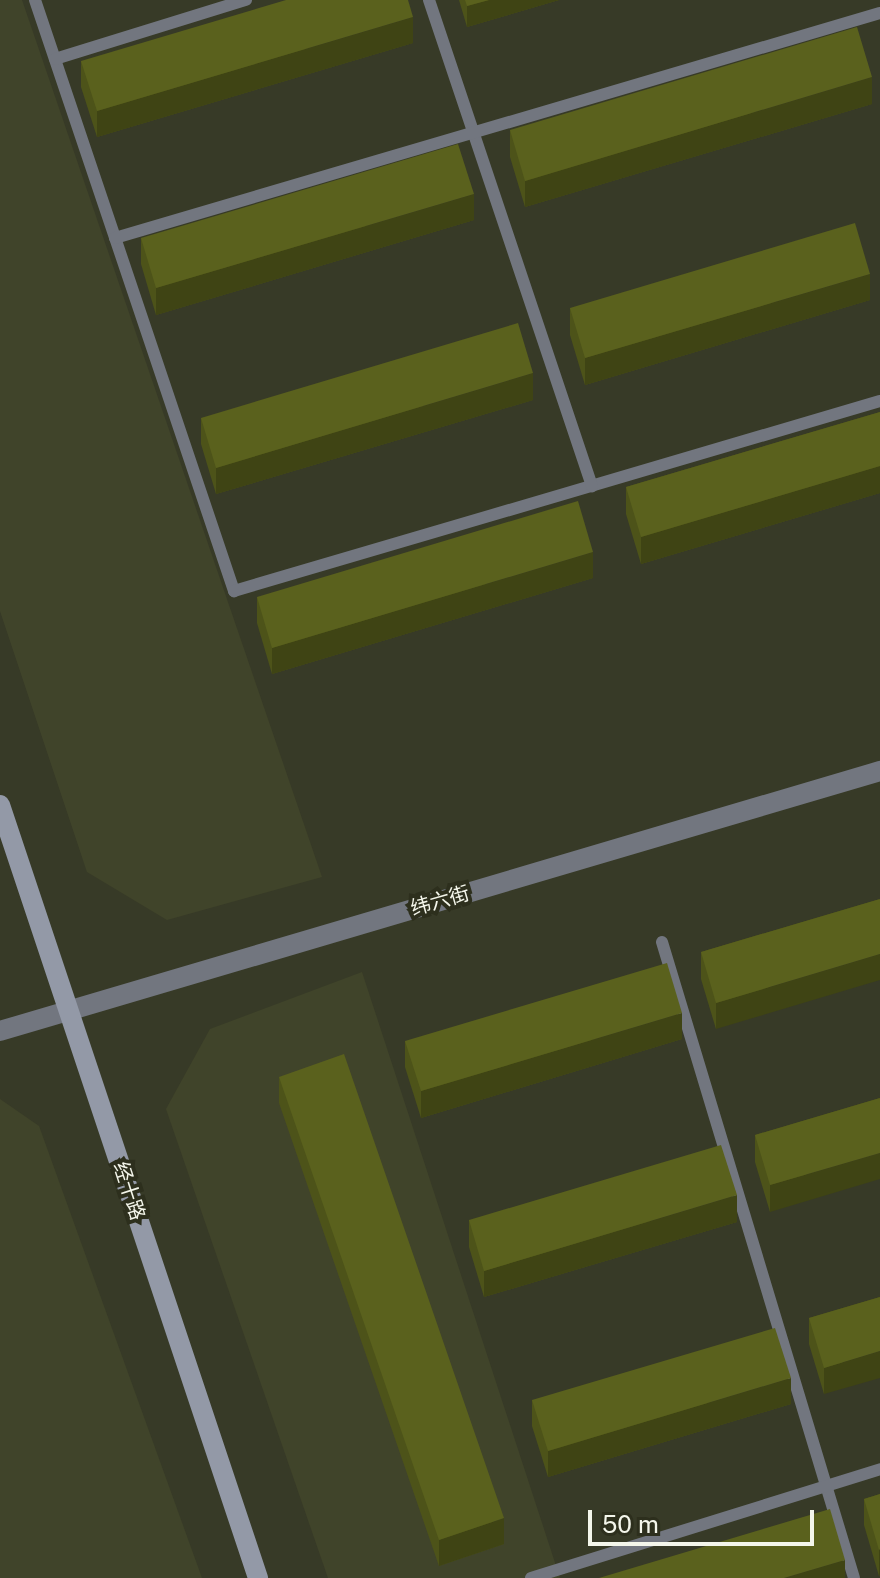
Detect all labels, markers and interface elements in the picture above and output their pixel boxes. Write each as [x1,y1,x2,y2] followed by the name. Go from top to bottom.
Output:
[408,881,472,921] street label: 纬六街
[108,1159,150,1223] street label: 经十路
[592,1494,818,1544] scale bar
[602,1510,659,1538] text: 50 m

